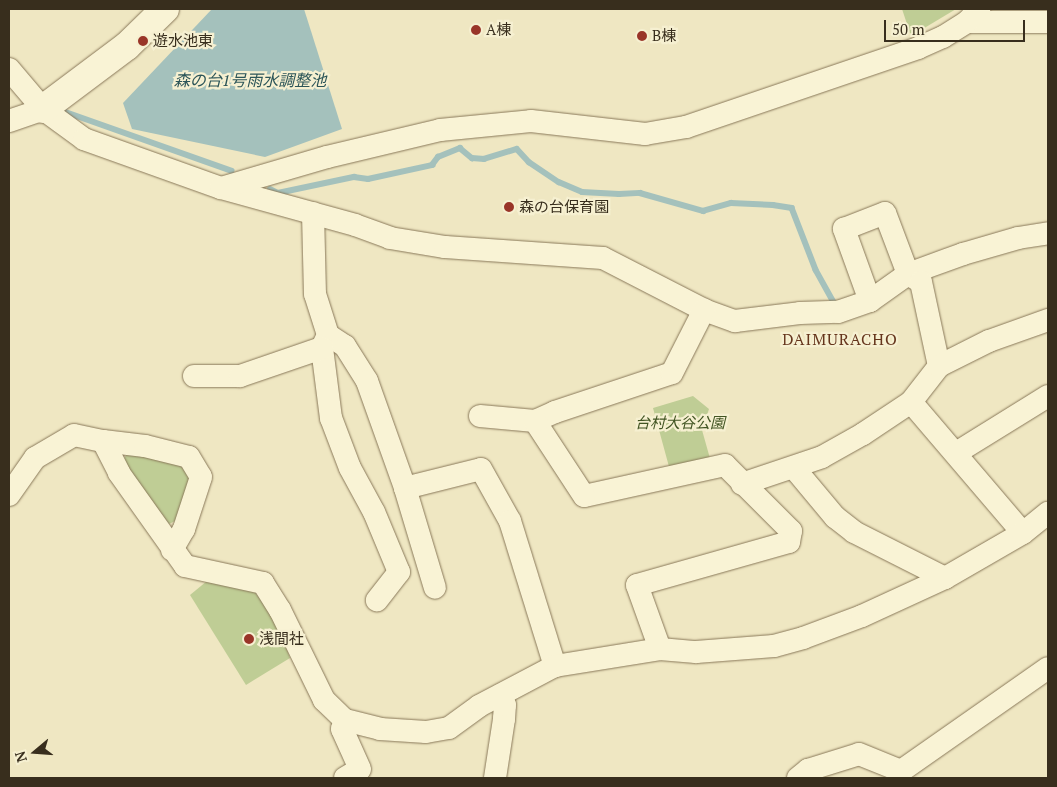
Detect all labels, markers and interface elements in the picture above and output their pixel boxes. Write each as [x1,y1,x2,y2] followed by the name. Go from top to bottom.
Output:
[887,10,1028,42] scale bar
[892,19,925,39] text: 50 m
[486,21,511,39] place label: A棟
[470,24,482,36] marker: A棟
[652,27,676,45] place label: B棟
[636,30,648,42] marker: B棟
[153,32,213,50] place label: 遊水池東
[137,35,149,47] marker: 遊水池東
[174,70,326,90] water label: 森の台1号雨水調整池
[519,198,609,216] place label: 森の台保育園
[503,201,515,213] marker: 森の台保育園
[781,329,899,349] district label: DAIMURACHO
[635,414,725,432] park label: 台村大谷公園
[259,630,304,648] place label: 浅間社
[243,633,255,645] marker: 浅間社
[10,727,60,777] north arrow
[10,749,31,765] text: N

